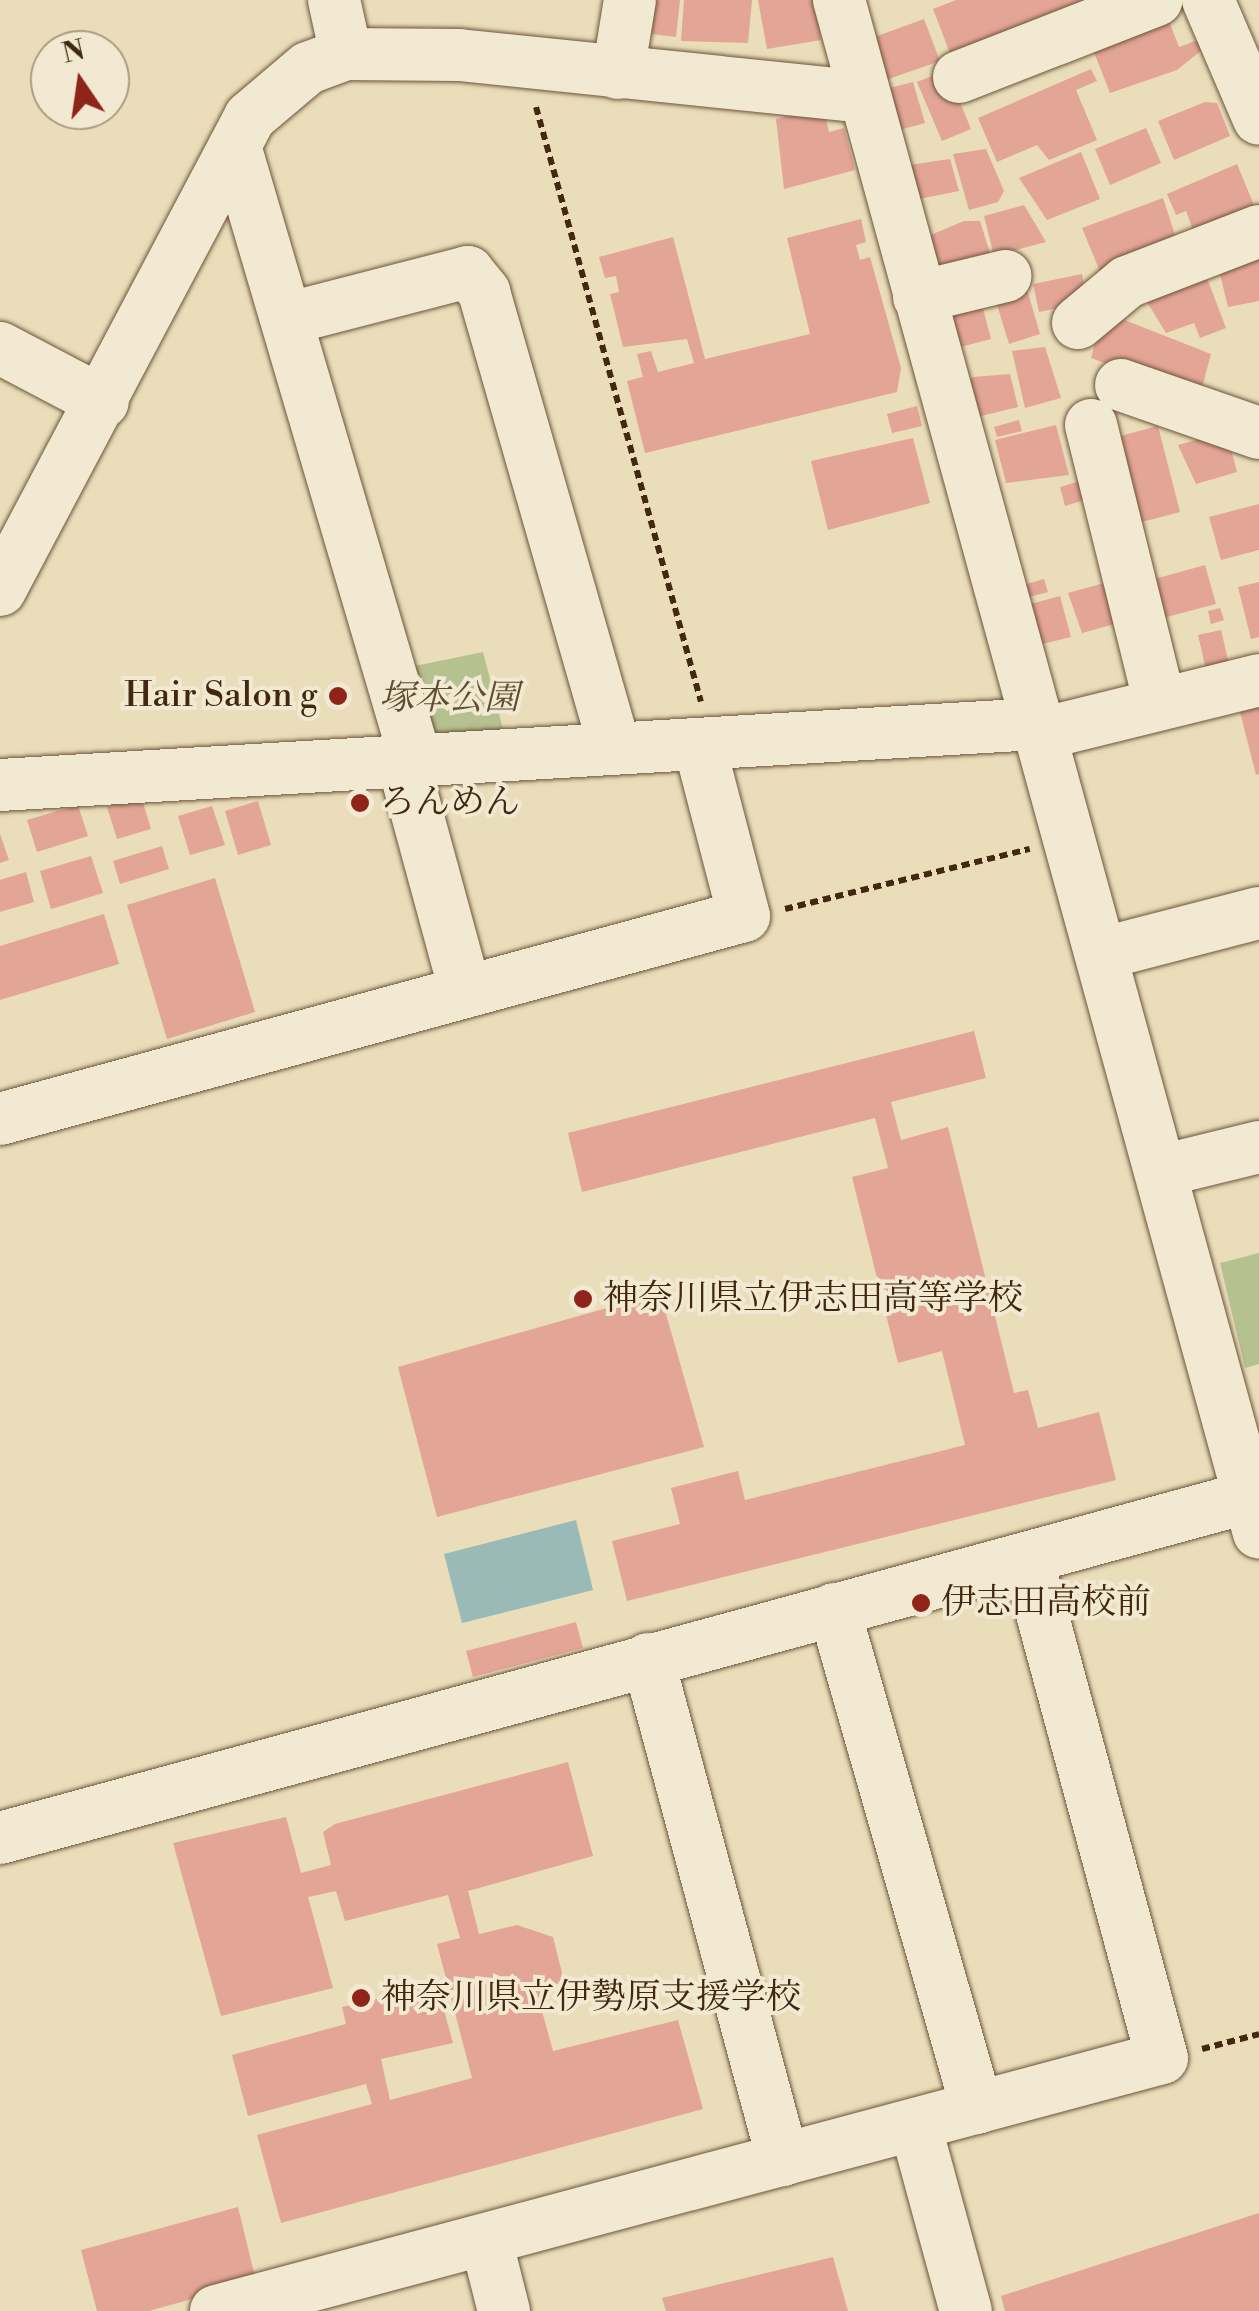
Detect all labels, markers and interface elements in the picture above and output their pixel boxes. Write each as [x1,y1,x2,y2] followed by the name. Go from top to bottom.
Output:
[30,30,130,130] north arrow
[59,33,88,72] text: N
[124,675,318,717] place label: Hair Salon g
[379,678,519,720] park label: 塚本公園
[327,685,349,707] marker: Hair Salon g
[380,782,520,824] place label: ろんめん
[349,792,371,814] marker: ろんめん
[603,1278,1023,1320] place label: 神奈川県立伊志田高等学校
[572,1288,594,1310] marker: 神奈川県立伊志田高等学校
[941,1582,1151,1624] place label: 伊志田高校前
[910,1592,932,1614] marker: 伊志田高校前
[381,1977,801,2019] place label: 神奈川県立伊勢原支援学校
[350,1987,372,2009] marker: 神奈川県立伊勢原支援学校

